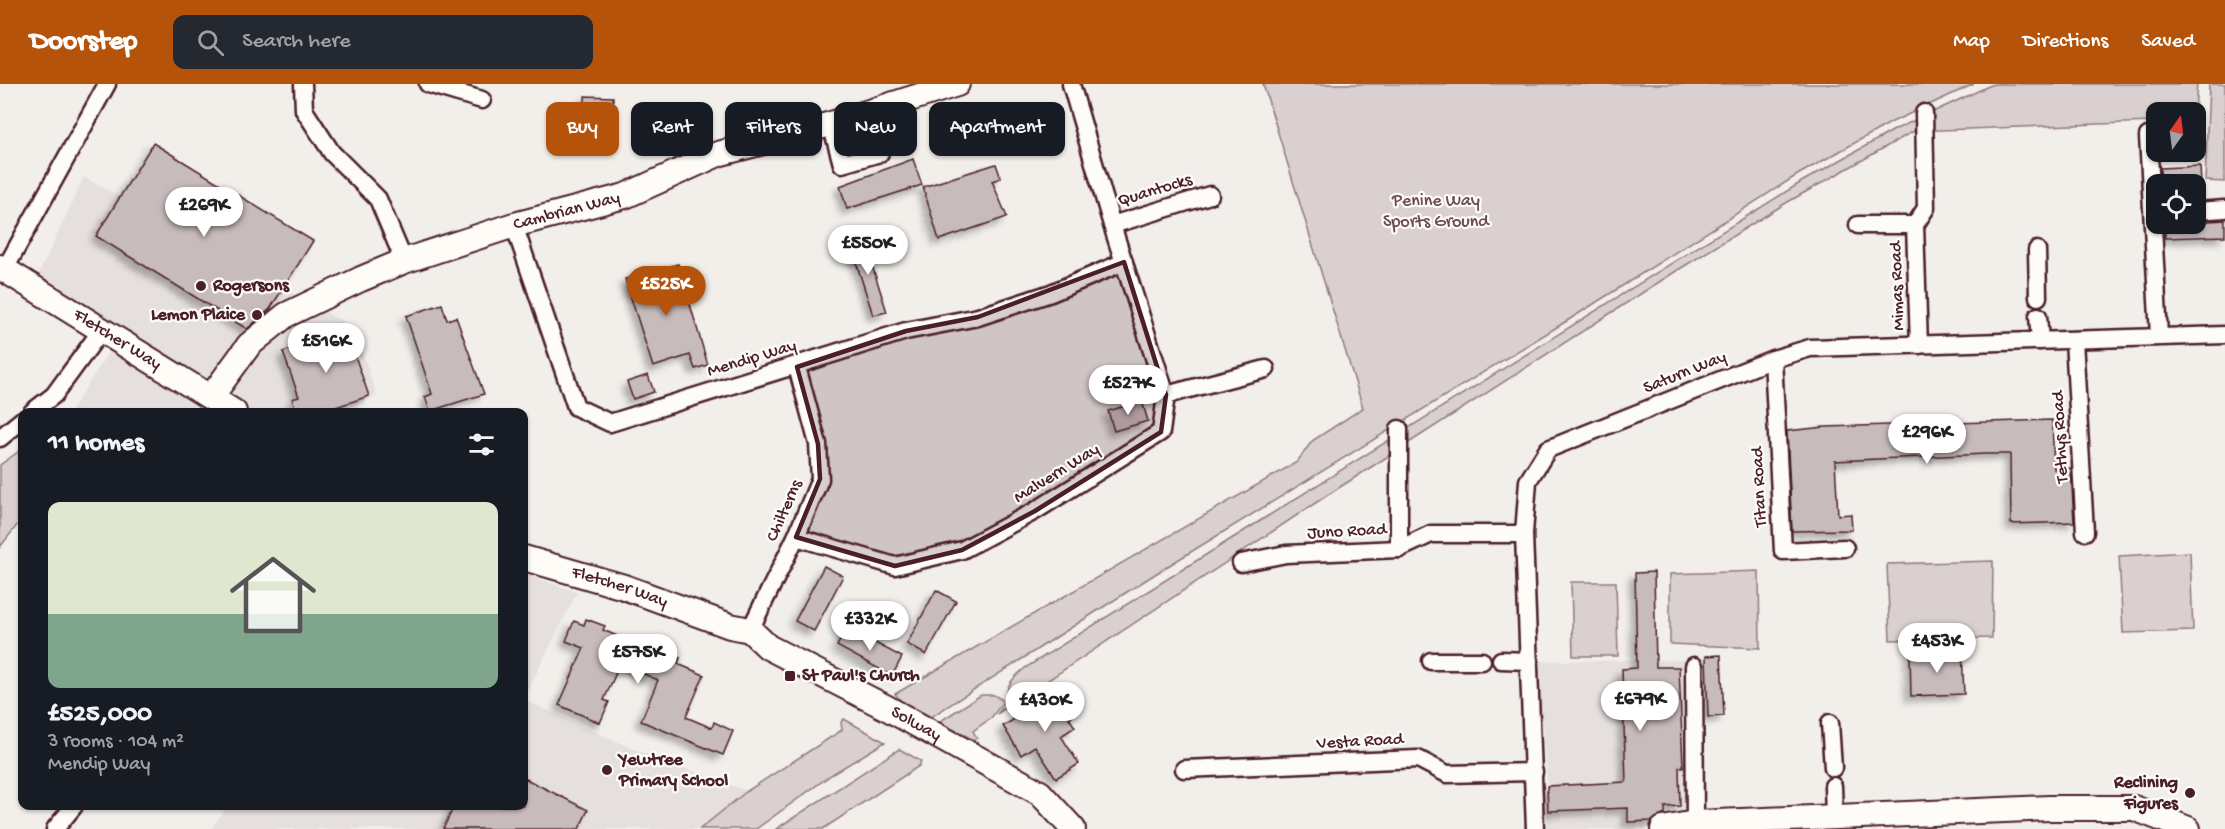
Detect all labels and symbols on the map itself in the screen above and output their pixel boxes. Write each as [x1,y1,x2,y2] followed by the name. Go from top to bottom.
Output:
[2146,102,2206,162] north arrow
[1115,169,1196,212] street label: Quantocks
[162,187,246,238] pin: £269K
[511,187,622,235] street label: Cambrian Way
[1383,191,1490,233] park label: Penine Way Sports Ground
[826,225,910,276] pin: £550K
[1886,240,1910,331] street label: Mimas Road
[624,266,708,317] pin: £525K
[212,276,290,297] place label: Rogersons
[194,279,208,293] marker: Rogersons
[69,304,165,375] street label: Fletcher Way
[151,305,246,326] place label: Lemon Plaice
[250,308,264,322] marker: Lemon Plaice
[284,323,368,374] pin: £516K
[705,335,799,382] street label: Mendip Way
[1641,347,1730,399] street label: Saturn Way
[1086,365,1170,416] pin: £527K
[2048,389,2074,485] street label: Tethys Road
[1885,414,1969,465] pin: £296K
[1010,439,1104,509] street label: Malvern Way
[1747,445,1773,529] street label: Titan Road
[762,476,808,545] street label: Chilterns
[1307,519,1389,545] street label: Juno Road
[568,562,671,613] street label: Fletcher Way
[828,601,912,652] pin: £332K
[1895,623,1979,674] pin: £453K
[596,634,680,685] pin: £575K
[802,666,920,687] place label: St Paul's Church
[783,669,797,683] marker: St Paul's Church
[1598,681,1682,732] pin: £679K
[1003,682,1087,733] pin: £430K
[887,702,945,747] street label: Solway
[1315,729,1405,755] street label: Vesta Road
[617,750,728,792] place label: Yewtree Primary School
[600,763,614,777] marker: Yewtree Primary School
[2113,773,2179,815] place label: Reclining Figures
[2183,786,2197,800] marker: Reclining Figures

